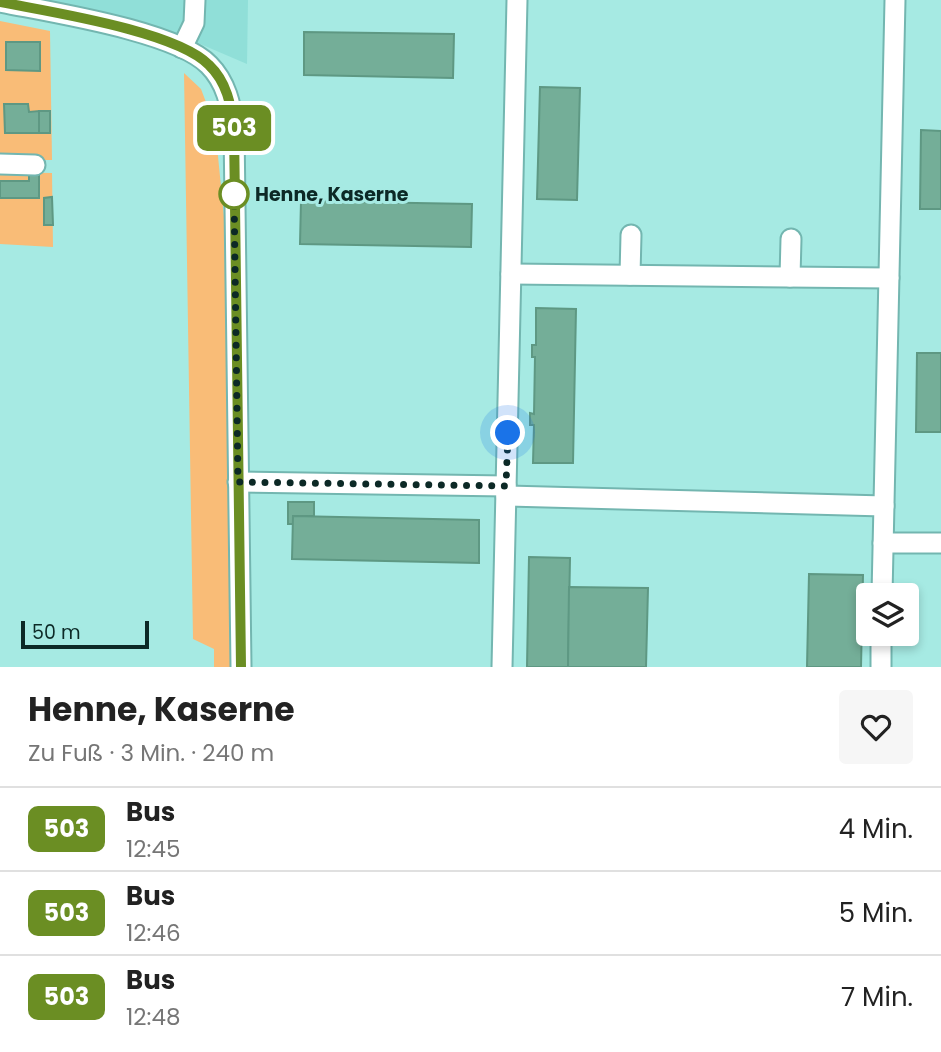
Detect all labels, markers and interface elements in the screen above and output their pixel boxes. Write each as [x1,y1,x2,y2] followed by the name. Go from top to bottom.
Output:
[194,105,274,151] line badge: 503
[211,111,257,144] text: 503
[219,179,249,209] marker: Henne, Kaserne
[255,181,409,208] place label: Henne, Kaserne
[490,415,525,450] your location
[856,583,919,646] map controls
[856,583,919,646] button: layers
[21,618,149,650] scale bar
[32,619,81,646] text: 50 m
[28,686,295,733] text: Henne, Kaserne
[839,690,913,764] button: heart
[28,737,274,769] text: Zu Fuß · 3 Min. · 240 m
[126,794,175,830] text: Bus
[839,811,913,847] text: 4 Min.
[44,812,89,845] text: 503
[126,833,180,865] text: 12:45
[126,878,175,914] text: Bus
[839,895,913,931] text: 5 Min.
[44,896,89,929] text: 503
[126,917,181,949] text: 12:46
[126,962,175,998] text: Bus
[841,979,913,1015] text: 7 Min.
[44,980,89,1013] text: 503
[126,1001,180,1033] text: 12:48

